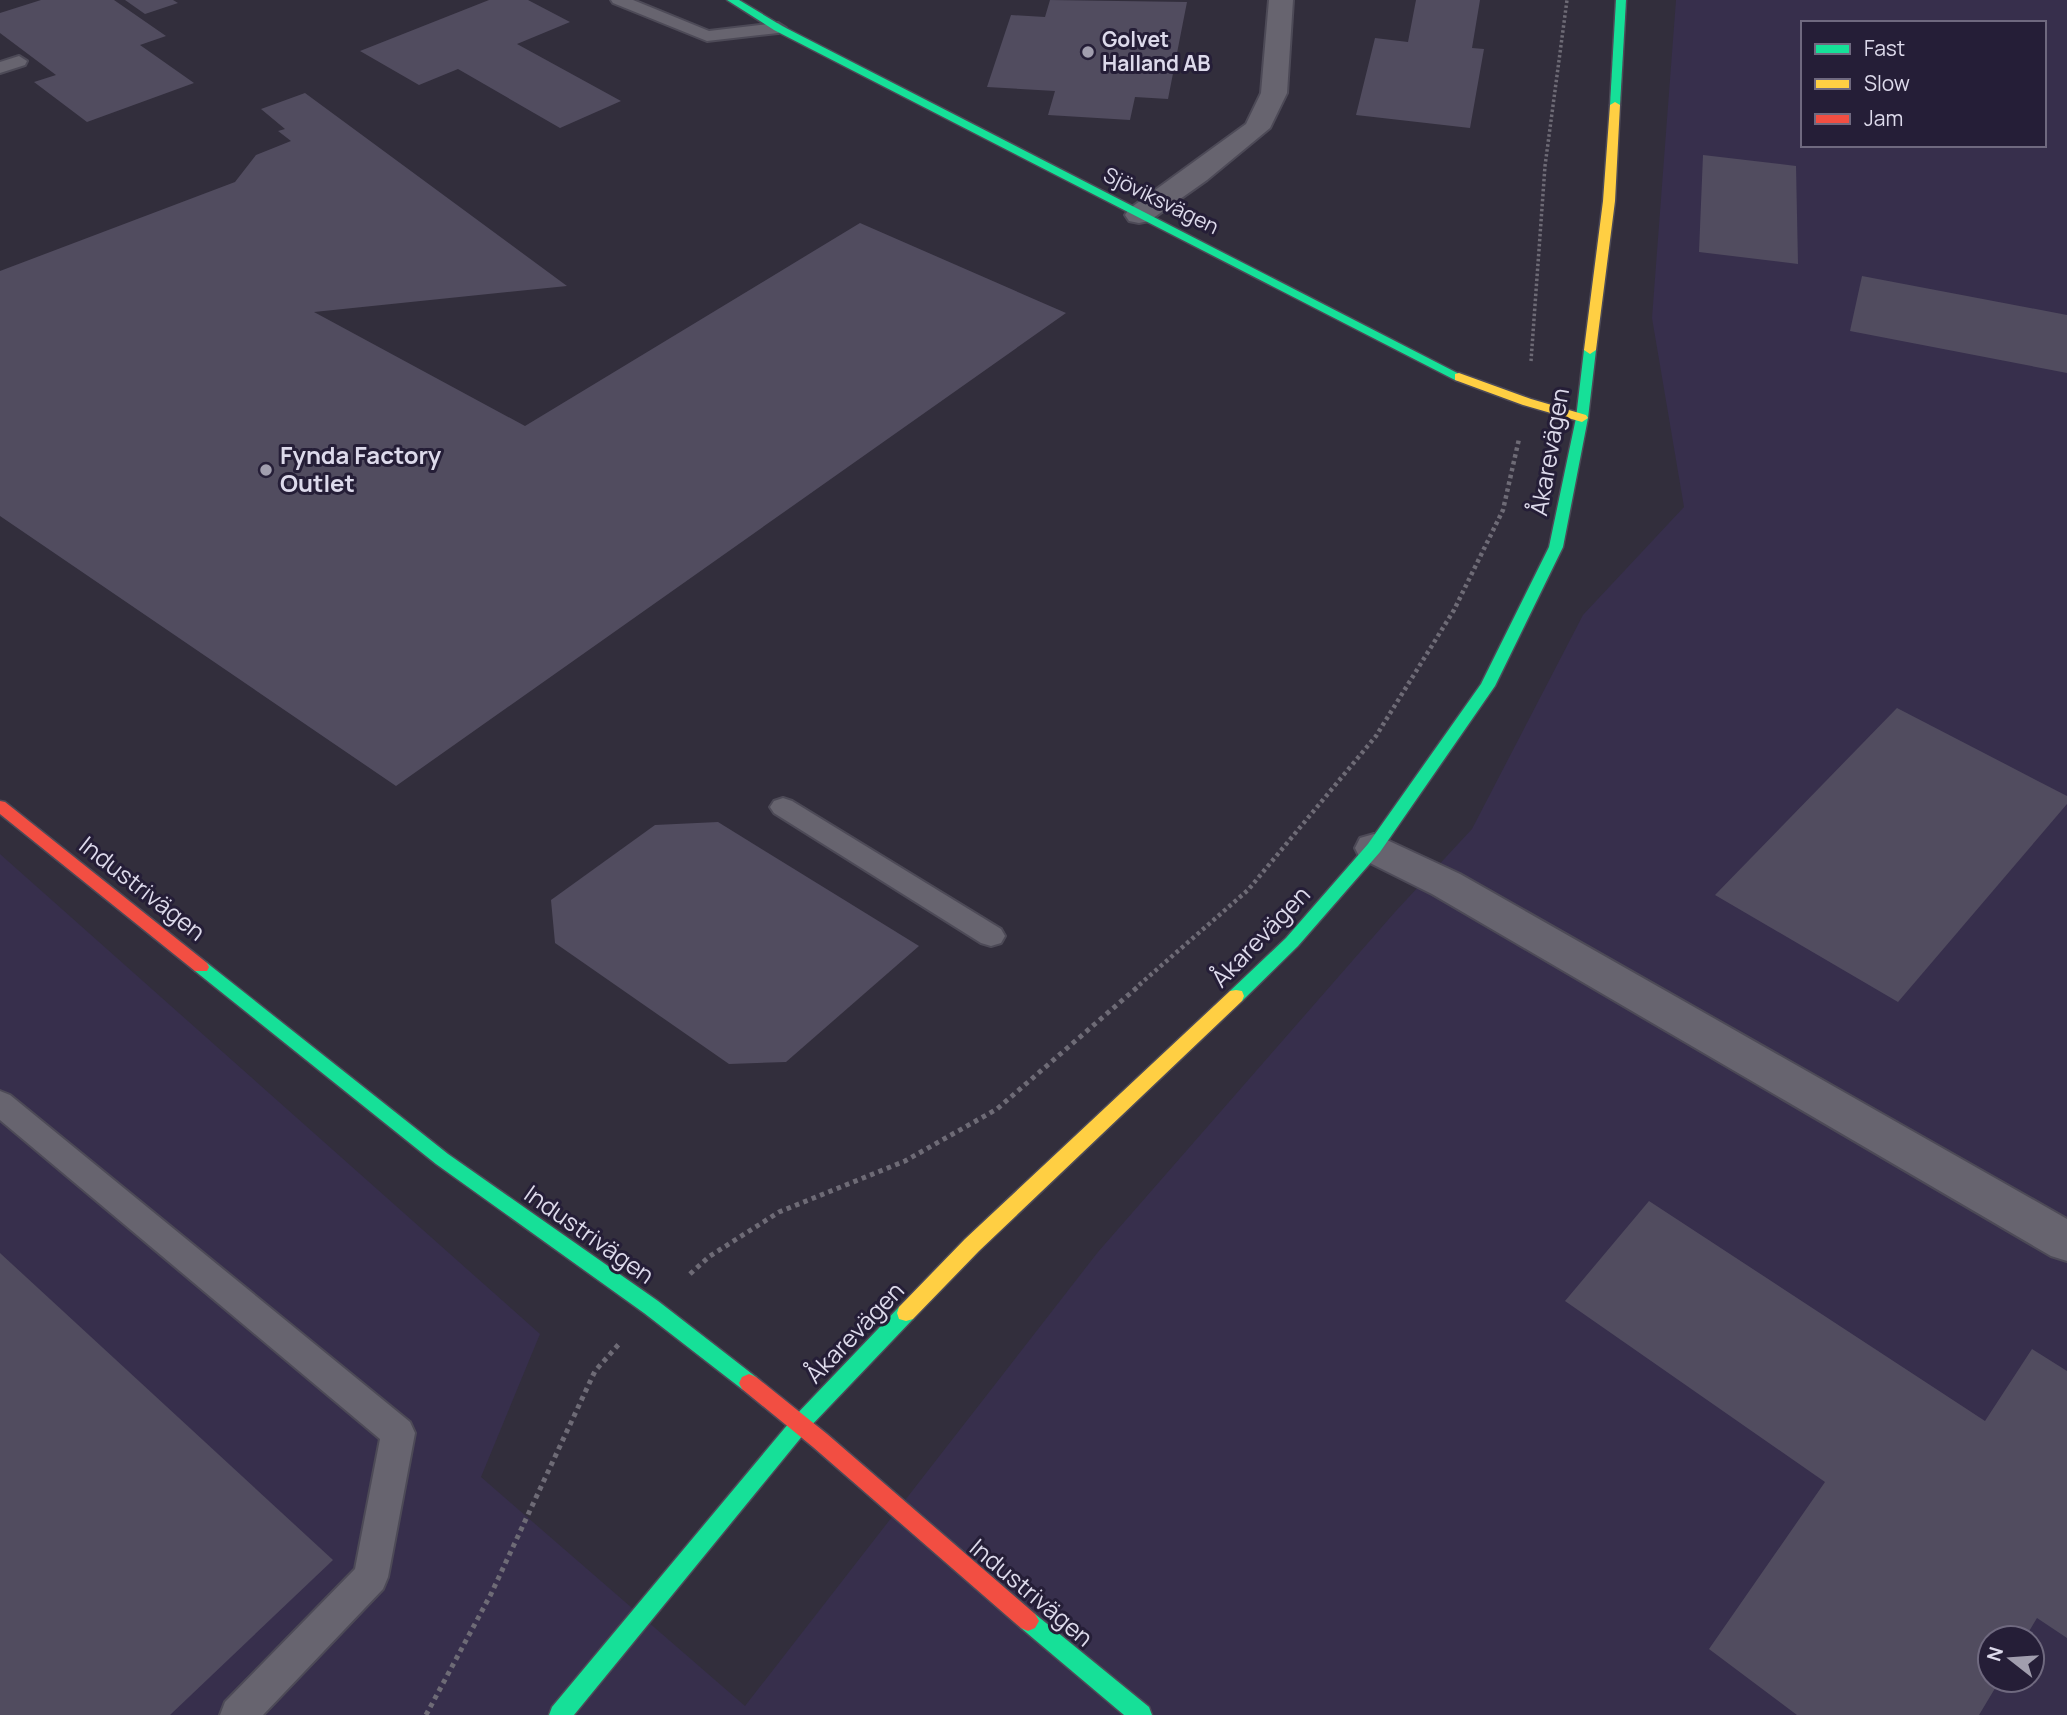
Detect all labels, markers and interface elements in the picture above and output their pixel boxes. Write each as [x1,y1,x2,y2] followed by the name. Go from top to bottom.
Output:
[1801,21,2046,147] legend
[1102,25,1211,77] place label: Golvet Halland AB
[1864,34,1905,62] text: Fast
[1080,44,1096,60] marker: Golvet Halland AB
[1864,69,1910,97] text: Slow
[1864,104,1903,132] text: Jam
[1099,160,1224,240] street label: Sjöviksvägen
[1521,385,1576,518] street label: Åkarevägen
[280,438,442,499] place label: Fynda Factory Outlet
[258,462,274,478] marker: Fynda Factory Outlet
[73,828,213,948] street label: Industrivägen
[1203,878,1317,994] street label: Åkarevägen
[518,1177,661,1291] street label: Industrivägen
[797,1274,911,1390] street label: Åkarevägen
[963,1530,1101,1653] street label: Industrivägen
[1976,1624,2046,1694] north arrow
[1980,1644,2009,1664] text: N

